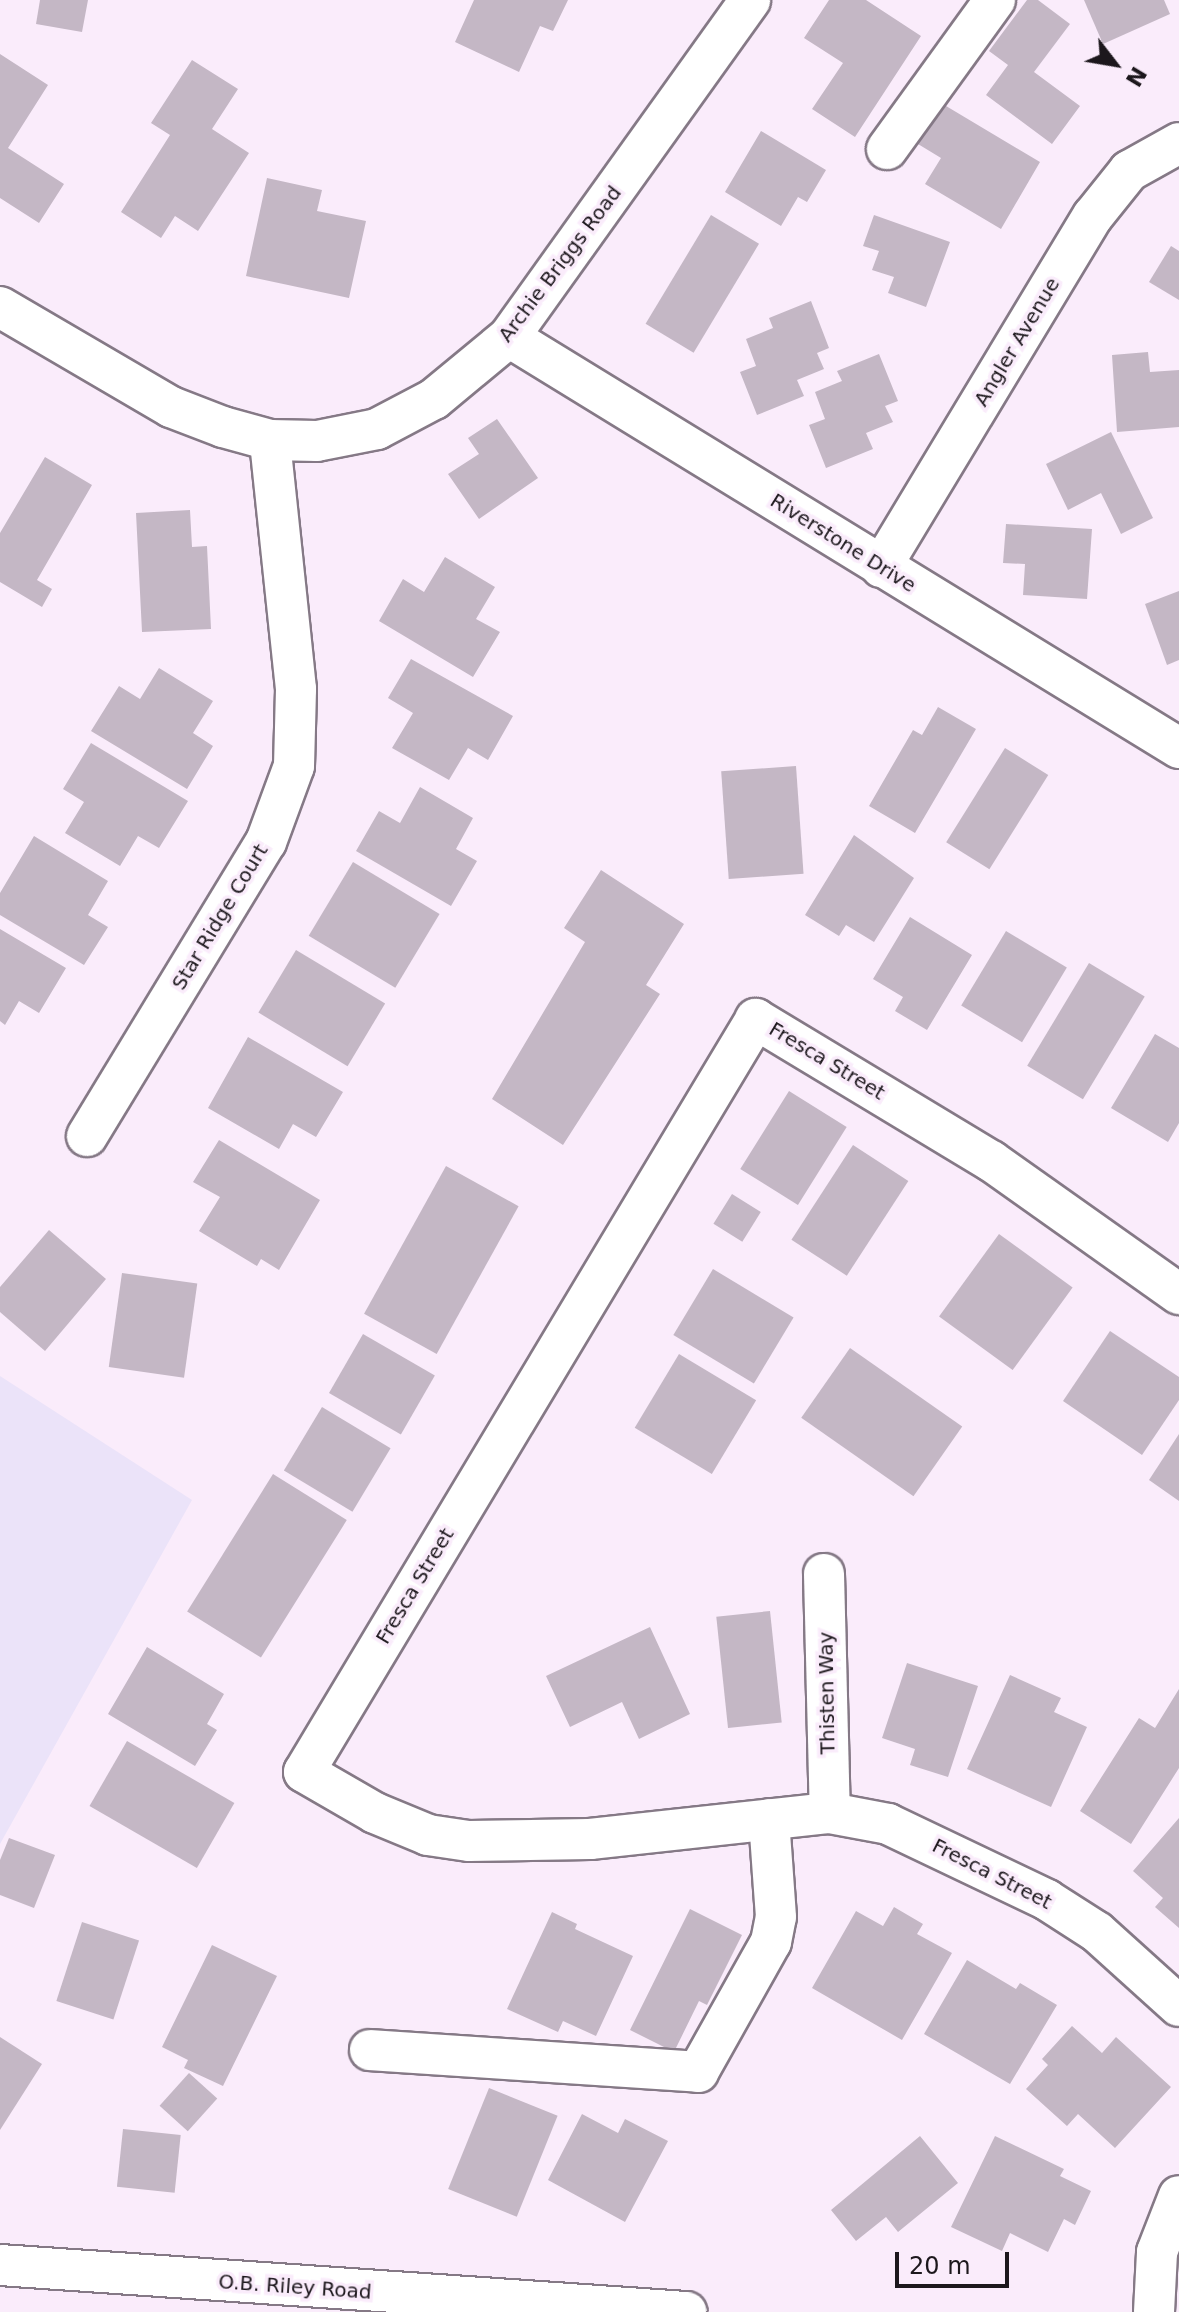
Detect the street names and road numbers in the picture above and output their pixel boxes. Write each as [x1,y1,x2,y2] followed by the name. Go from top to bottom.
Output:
[493,181,627,347] street label: Archie Briggs Road
[969,273,1065,411] street label: Angler Avenue
[766,489,920,597] street label: Riverstone Drive
[167,840,273,994] street label: Star Ridge Court
[765,1017,889,1105] street label: Fresca Street
[371,1524,459,1648] street label: Fresca Street
[814,1631,840,1755] street label: Thisten Way
[928,1834,1056,1914] street label: Fresca Street
[218,2270,372,2304] street label: O.B. Riley Road

